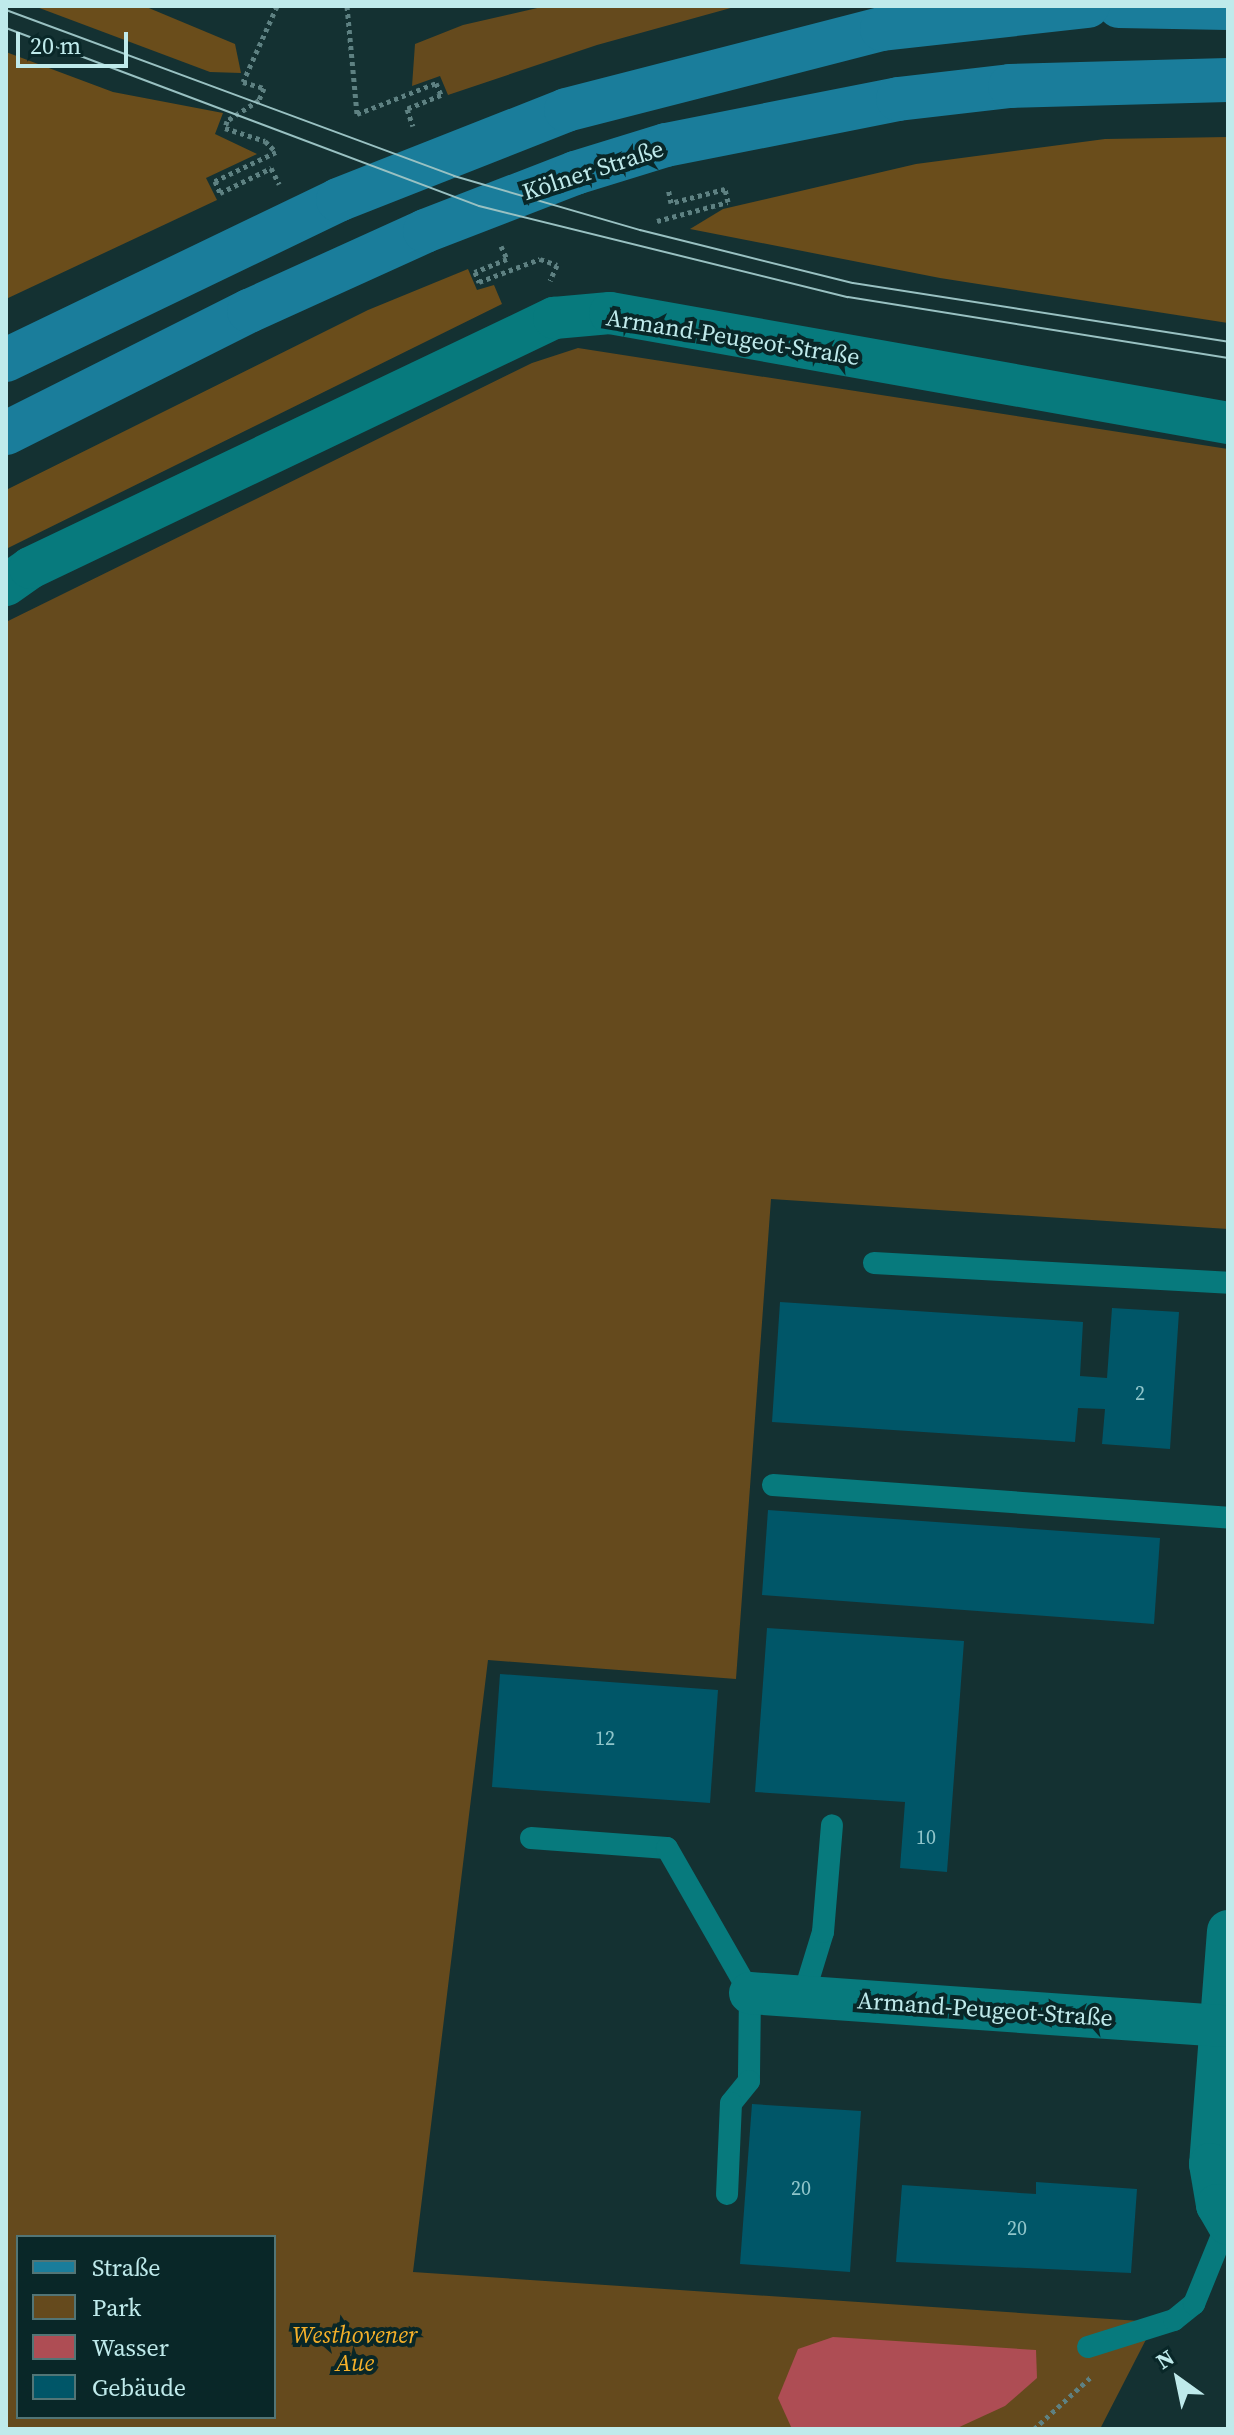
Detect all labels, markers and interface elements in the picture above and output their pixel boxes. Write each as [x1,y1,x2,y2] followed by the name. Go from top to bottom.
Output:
[20,16,132,66] scale bar
[30,29,81,62] text: 20 m
[519,134,667,206] street label: Kölner Straße
[604,303,862,371] street label: Armand-Peugeot-Straße
[1135,1381,1145,1405] house number: 2
[595,1726,615,1750] house number: 12
[916,1825,936,1849] house number: 10
[856,1986,1114,2032] street label: Armand-Peugeot-Straße
[791,2176,811,2200] house number: 20
[1007,2216,1027,2240] house number: 20
[16,2235,276,2419] legend
[92,2251,160,2284] text: Straße
[92,2291,141,2324] text: Park
[292,2321,418,2377] park label: Westhovener Aue
[92,2331,169,2364] text: Wasser
[1138,2339,1218,2419] north arrow
[1150,2342,1180,2376] text: N
[92,2371,186,2404] text: Gebäude

